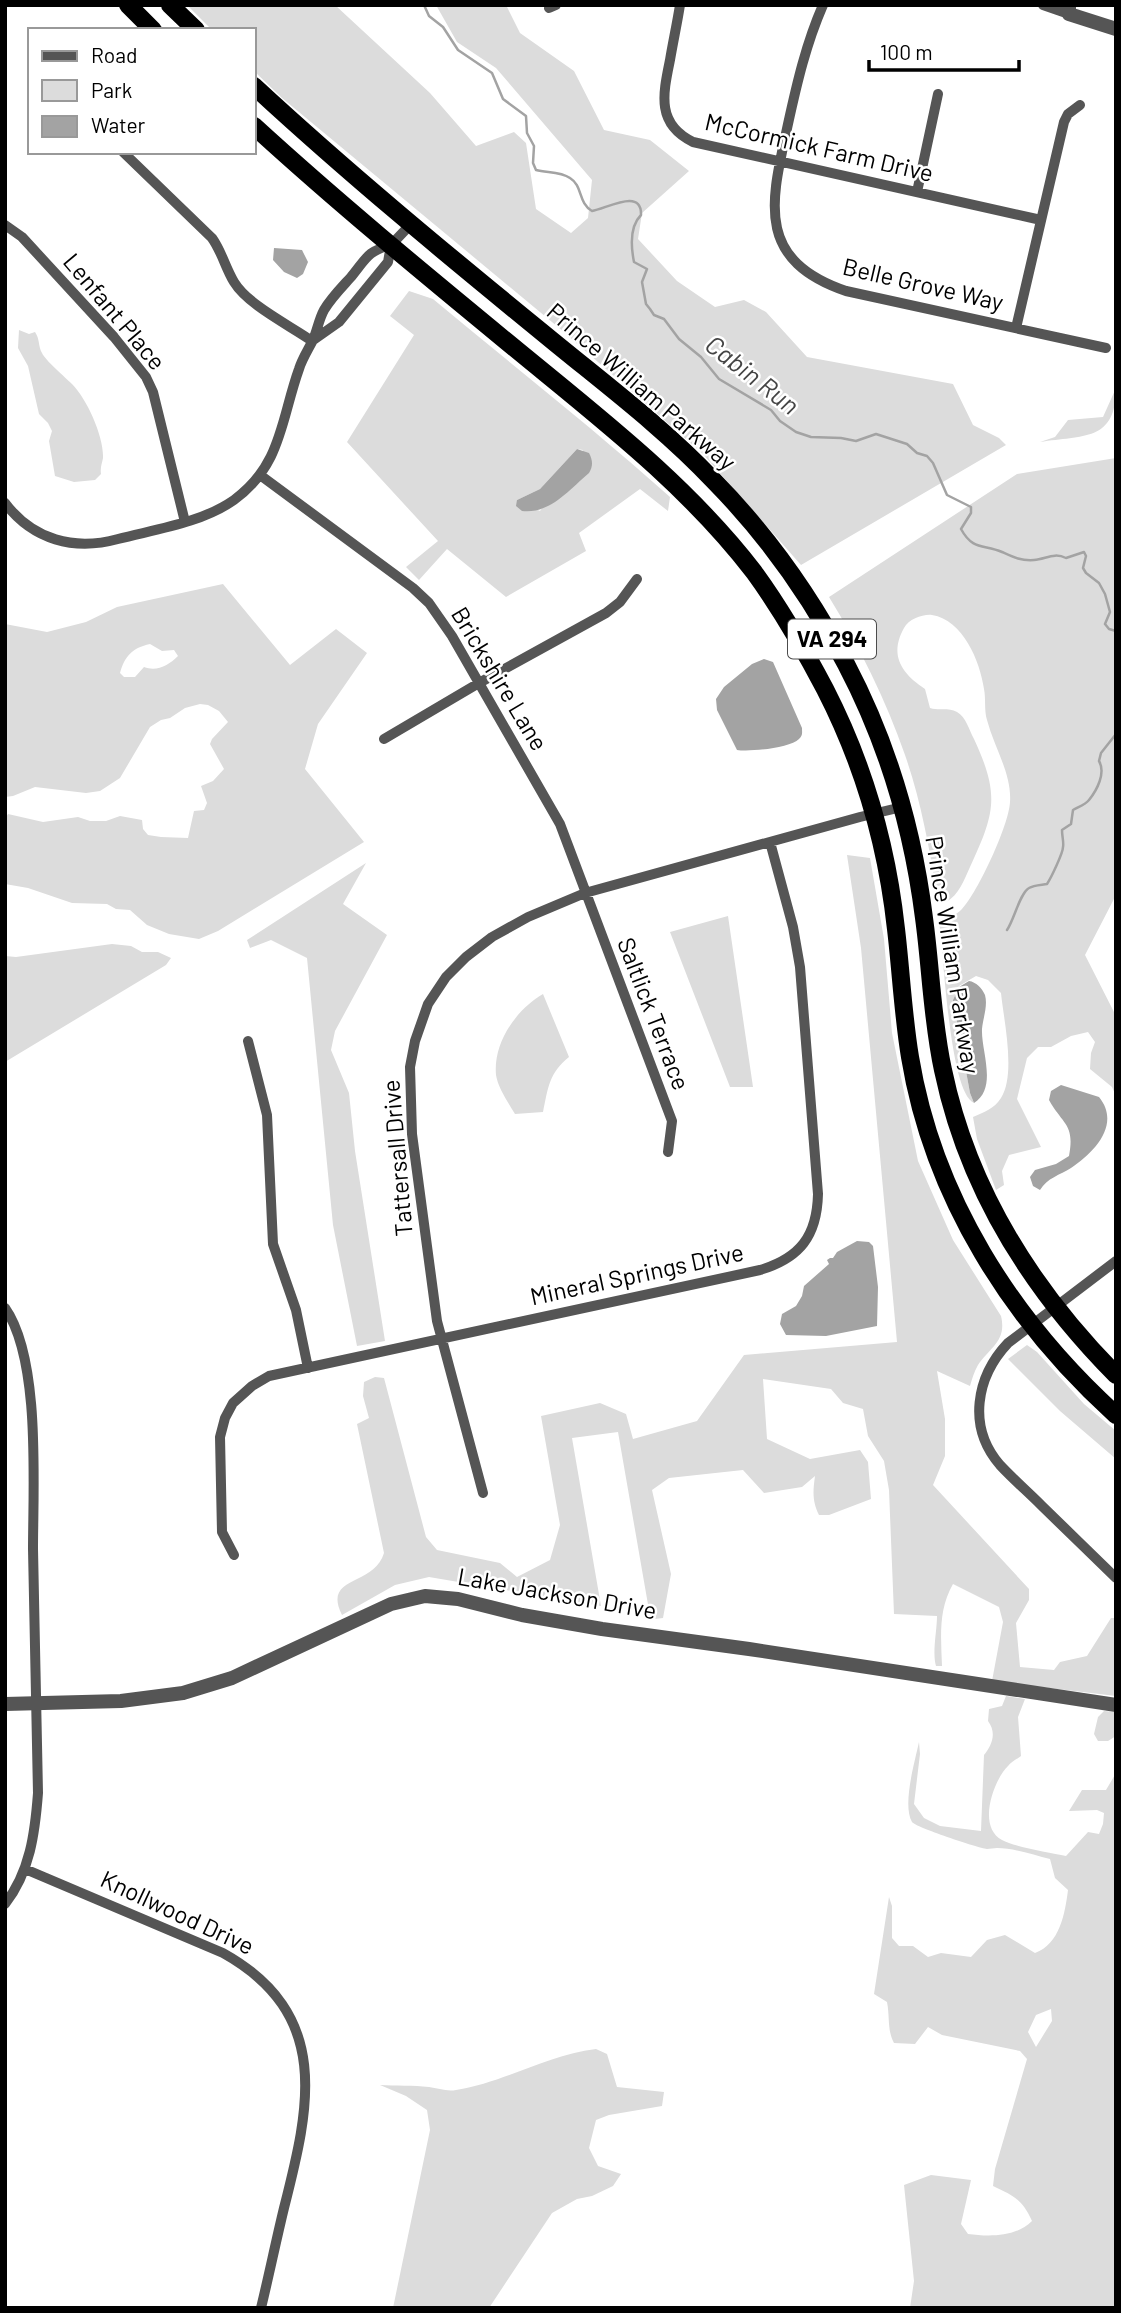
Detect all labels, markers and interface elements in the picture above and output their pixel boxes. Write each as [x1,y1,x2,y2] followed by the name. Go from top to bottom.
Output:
[28,28,256,154] legend
[869,28,1020,72] scale bar
[880,39,933,64] text: 100 m
[91,42,137,67] text: Road
[91,77,132,102] text: Park
[702,106,936,187] street label: McCormick Farm Drive
[91,112,146,137] text: Water
[58,247,172,375] street label: Lenfant Place
[840,251,1007,316] street label: Belle Grove Way
[542,296,742,476] street label: Prince William Parkway
[700,328,806,420] water label: Cabin Run
[446,601,555,755] street label: Brickshire Lane
[788,620,876,659] road number: VA 294
[920,834,987,1076] street label: Prince William Parkway
[612,933,697,1094] street label: Saltlick Terrace
[375,1079,418,1238] street label: Tattersall Drive
[527,1237,746,1310] street label: Mineral Springs Drive
[456,1561,659,1624] street label: Lake Jackson Drive
[96,1863,259,1960] street label: Knollwood Drive

